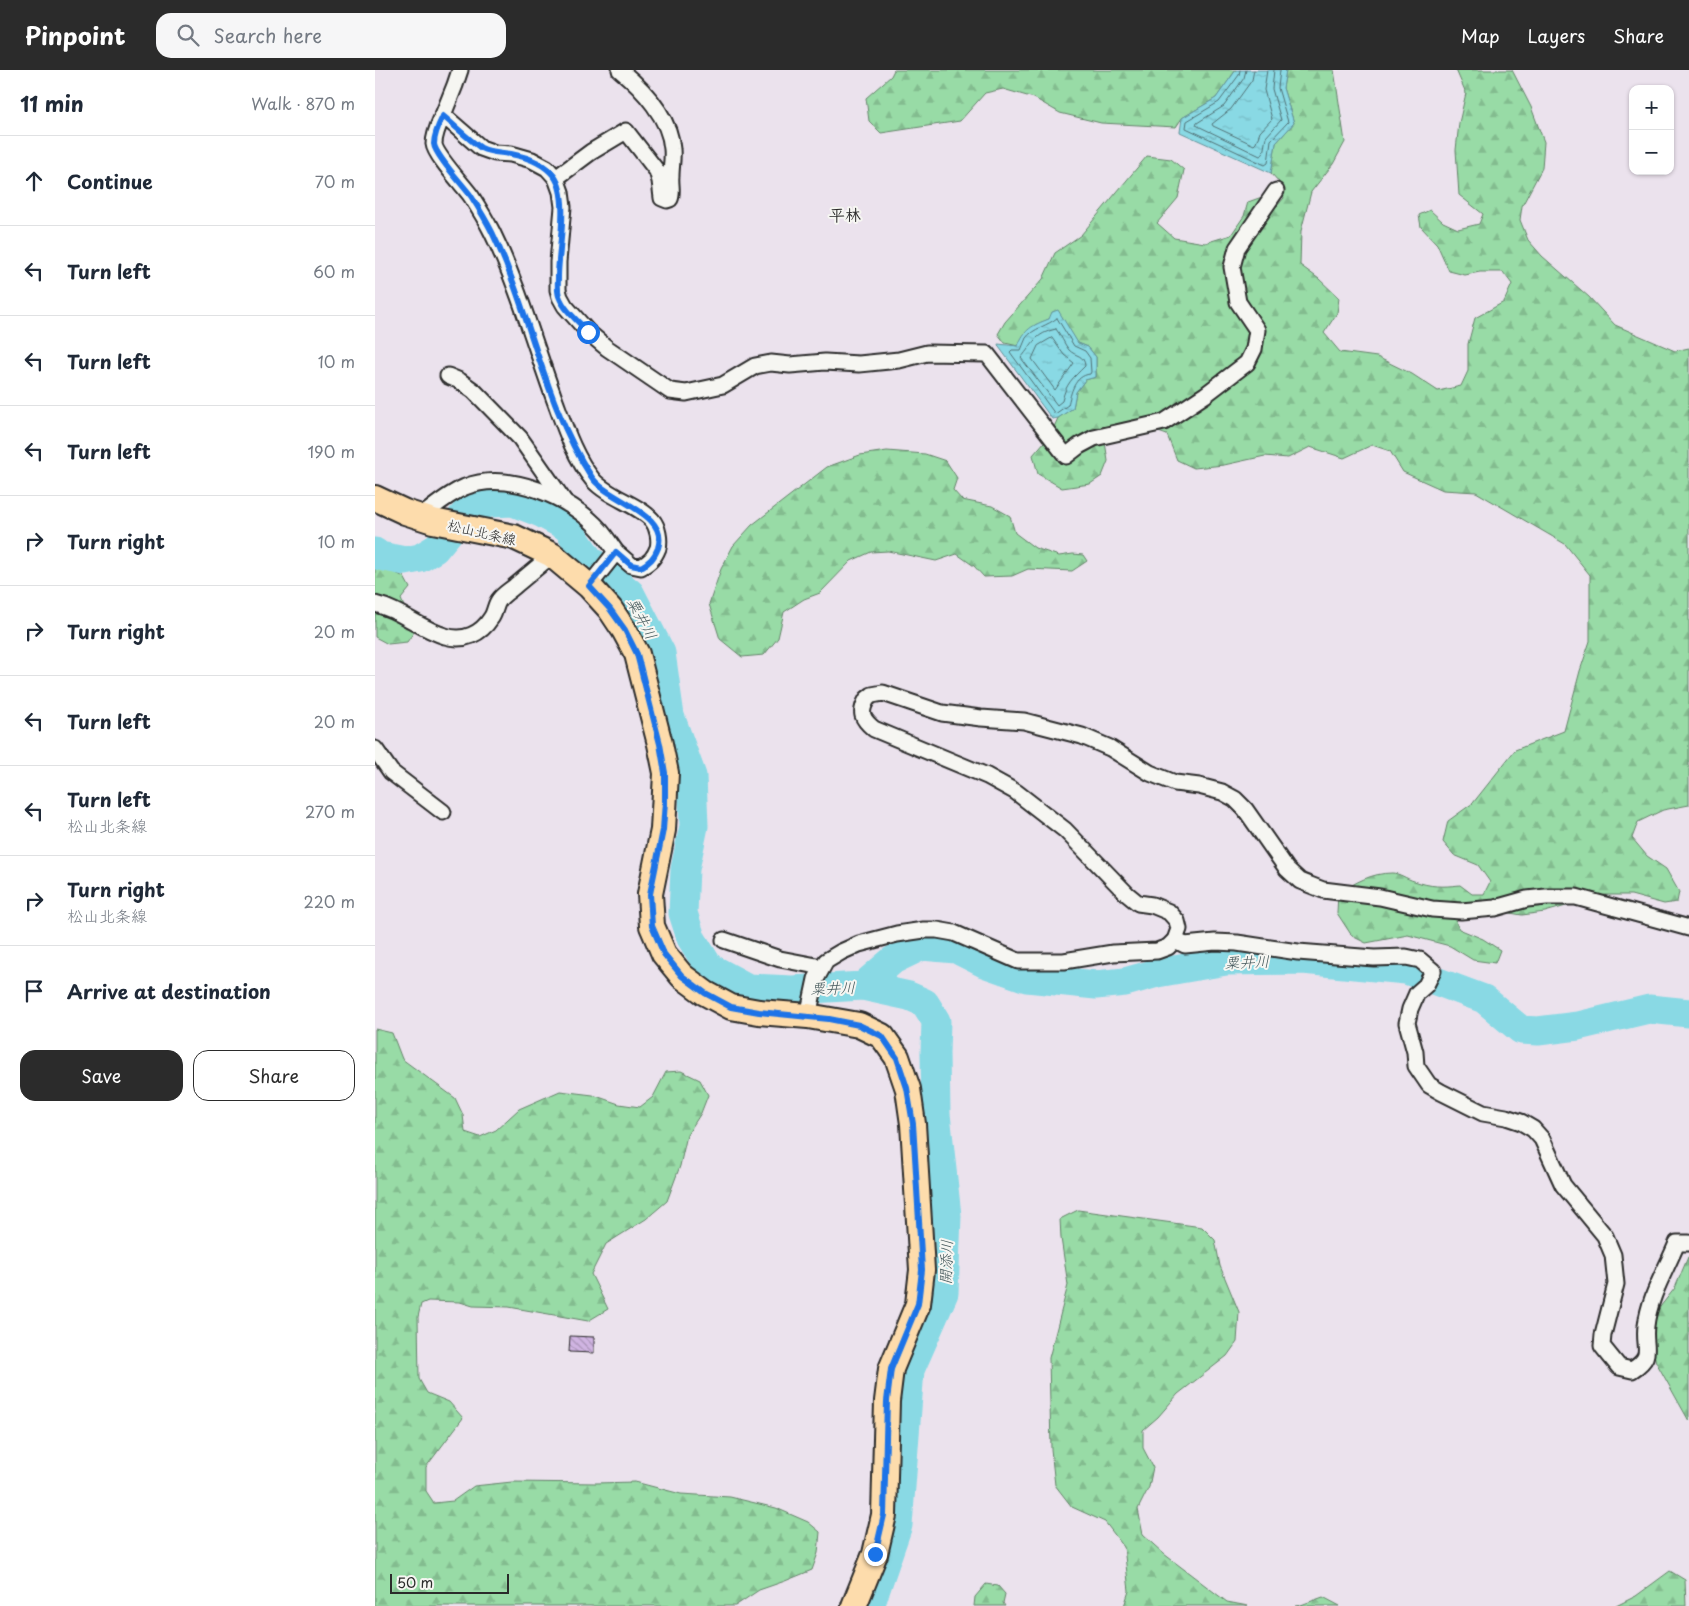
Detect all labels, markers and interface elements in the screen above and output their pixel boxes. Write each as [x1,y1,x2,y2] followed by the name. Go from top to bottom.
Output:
[156,13,506,58] search box
[25,17,126,53] text: Pinpoint
[174,21,202,49] icon: search
[214,21,322,49] text: Search here
[1461,22,1500,49] text: Map
[1528,22,1585,49] text: Layers
[1613,22,1664,49] text: Share
[1629,85,1674,175] map controls
[1629,85,1674,130] button: +
[20,87,84,119] text: 11 min
[251,91,355,115] text: Walk · 870 m
[1629,130,1674,175] button: −
[20,167,48,195] icon: ahead
[67,167,153,195] text: Continue
[315,169,355,193] text: 70 m
[829,202,861,226] district label: 平林
[20,257,48,285] icon: left
[67,257,151,285] text: Turn left
[313,259,355,283] text: 60 m
[577,321,600,344] route start
[20,347,48,375] icon: left
[67,347,151,375] text: Turn left
[318,349,355,373] text: 10 m
[20,437,48,465] icon: left
[67,437,151,465] text: Turn left
[307,439,355,463] text: 190 m
[446,514,518,550] street label: 松山北条線
[20,527,48,555] icon: right
[67,527,165,555] text: Turn right
[318,529,355,553] text: 10 m
[622,593,664,643] water label: 粟井川
[20,617,48,645] icon: right
[67,617,165,645] text: Turn right
[314,619,355,643] text: 20 m
[20,707,48,735] icon: left
[67,707,151,735] text: Turn left
[314,709,355,733] text: 20 m
[67,785,151,813] text: Turn left
[20,797,48,825] icon: left
[305,799,355,823] text: 270 m
[67,813,147,837] text: 松山北条線
[67,875,165,903] text: Turn right
[20,887,48,915] icon: right
[304,889,355,913] text: 220 m
[67,903,147,927] text: 松山北条線
[1224,949,1270,973] water label: 粟井川
[810,975,856,999] water label: 粟井川
[20,977,48,1005] icon: arrive
[67,977,271,1005] text: Arrive at destination
[20,1050,183,1101] button: Save
[193,1050,355,1101] button: Share
[933,1239,957,1285] water label: 開添川
[864,1543,887,1566] route end
[390,1571,509,1594] scale bar
[397,1572,433,1593] text: 50 m

